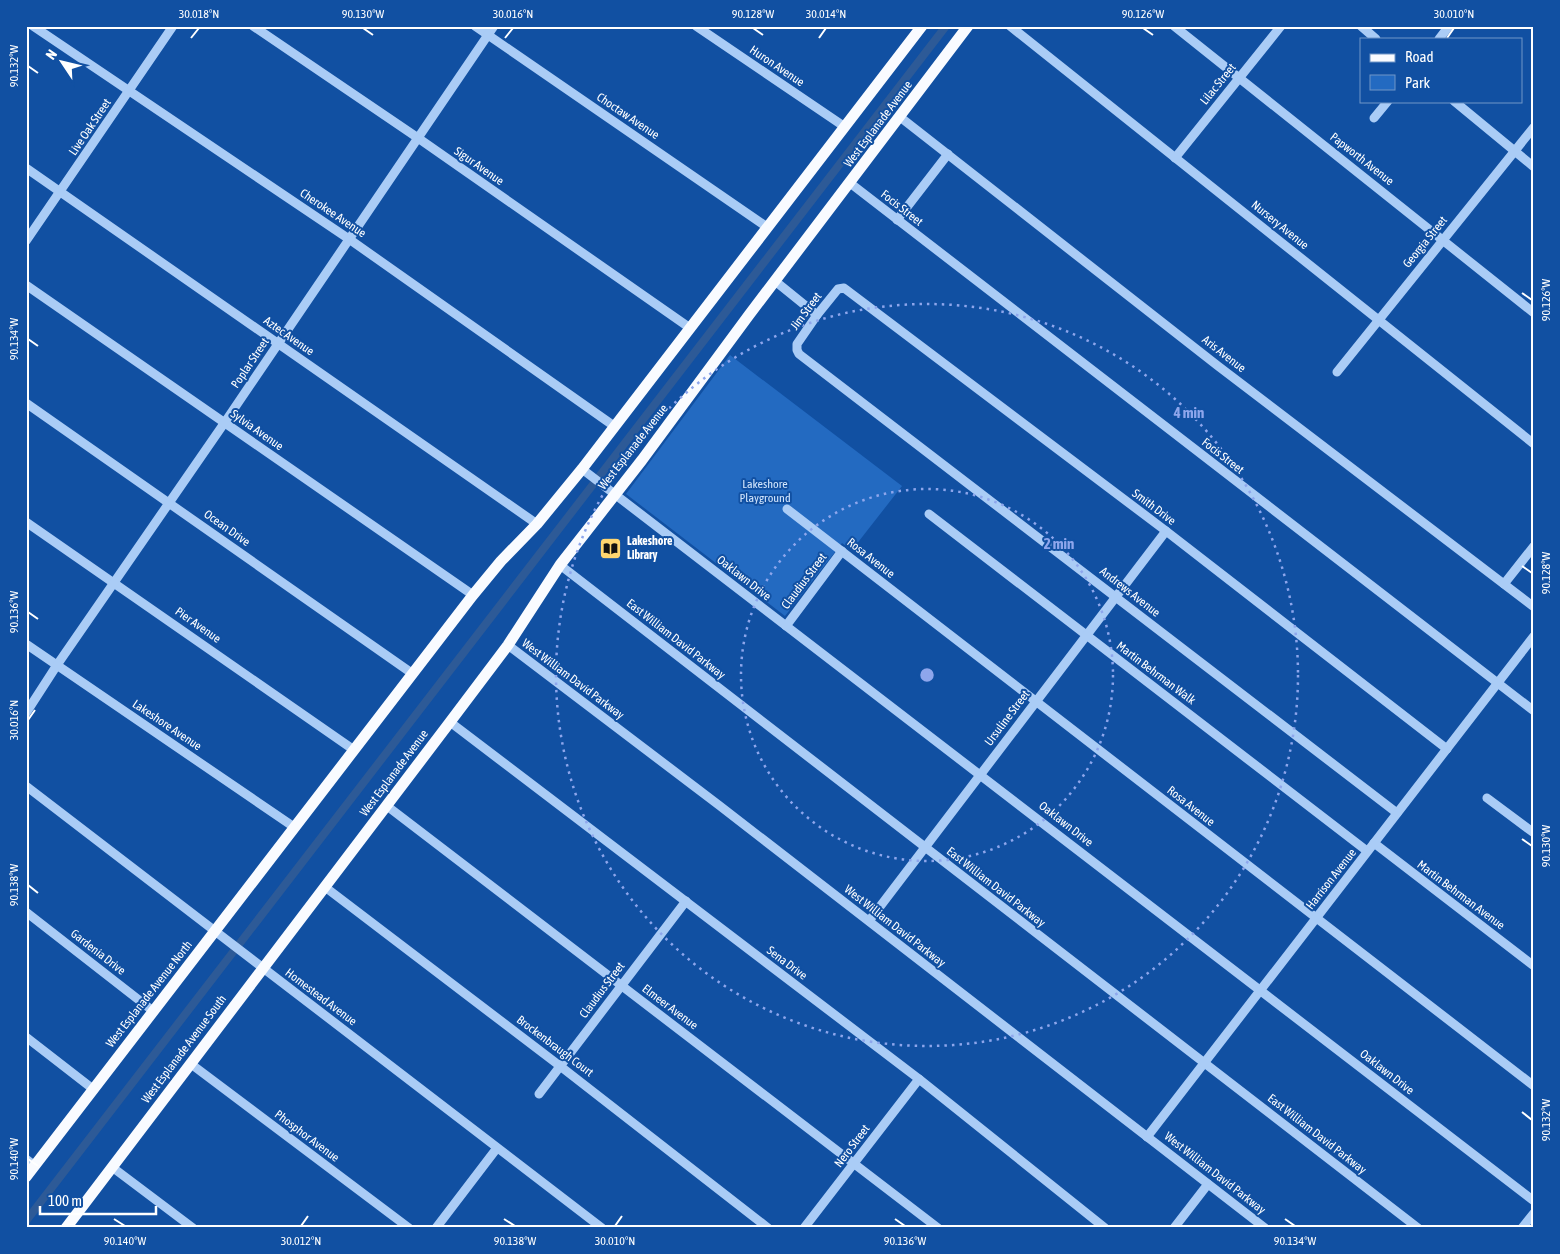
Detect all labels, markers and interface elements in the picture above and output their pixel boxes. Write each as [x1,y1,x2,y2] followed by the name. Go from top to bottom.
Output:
[179,7,219,21] text: 30.018°N
[342,7,384,21] text: 90.130°W
[493,7,533,21] text: 30.016°N
[732,7,774,21] text: 90.128°W
[806,7,846,21] text: 30.014°N
[1122,7,1164,21] text: 90.126°W
[1434,7,1474,21] text: 30.010°N
[38,38,88,88] north arrow
[1360,38,1522,102] legend
[747,43,807,89] street label: Huron Avenue
[7,45,21,87] text: 90.132°W
[42,47,60,63] text: N
[1405,48,1434,65] text: Road
[1197,60,1239,107] street label: Lilac Street
[1405,74,1430,91] text: Park
[841,78,915,170] street label: West Esplanade Avenue
[594,90,662,142] street label: Choctaw Avenue
[66,96,114,158] street label: Live Oak Street
[1327,130,1397,188] street label: Papworth Avenue
[452,144,506,188] street label: Sigur Avenue
[297,186,369,240] street label: Cherokee Avenue
[878,187,926,229] street label: Focis Street
[1249,198,1311,252] street label: Nursery Avenue
[1400,213,1450,271] street label: Georgia Street
[1539,279,1553,321] text: 90.126°W
[787,289,825,332] street label: Jim Street
[261,314,317,358] street label: Aztec Avenue
[7,318,21,360] text: 90.134°W
[1199,333,1249,375] street label: Aris Avenue
[228,335,272,391] street label: Poplar Street
[595,402,671,492] street label: West Esplanade Avenue
[1173,404,1204,421] text: 4 min
[228,407,286,453] street label: Sylvia Avenue
[1199,435,1247,477] street label: Focis Street
[739,477,791,505] park label: Lakeshore Playground
[1130,486,1178,528] street label: Smith Drive
[201,507,253,549] street label: Ocean Drive
[627,534,673,562] place label: Lakeshore Library
[844,535,898,581] street label: Rosa Avenue
[1044,535,1074,552] text: 2 min
[599,536,623,560] library icon: Lakeshore Library
[778,550,830,612] street label: Claudius Street
[1539,552,1553,594] text: 90.128°W
[714,553,774,603] street label: Oaklawn Drive
[1097,564,1163,620] street label: Andrews Avenue
[7,591,21,633] text: 90.136°W
[624,596,728,682] street label: East William David Parkway
[173,604,223,646] street label: Pier Avenue
[519,636,627,722] street label: West William David Parkway
[1114,639,1199,708] street label: Martin Behrman Walk
[918,666,936,684] centre of rings
[982,687,1033,749] street label: Ursuline Street
[130,697,204,753] street label: Lakeshore Avenue
[7,700,21,740] text: 30.016°N
[357,727,431,819] street label: West Esplanade Avenue
[1164,783,1218,829] street label: Rosa Avenue
[1036,799,1096,849] street label: Oaklawn Drive
[1539,825,1553,867] text: 90.130°W
[944,844,1048,930] street label: East William David Parkway
[1303,846,1359,912] street label: Harrison Avenue
[1414,857,1508,933] street label: Martin Behrman Avenue
[7,864,21,906] text: 90.138°W
[842,882,948,970] street label: West William David Parkway
[68,926,128,978] street label: Gardenia Drive
[103,938,195,1050] street label: West Esplanade Avenue North
[764,943,810,983] street label: Sena Drive
[576,959,628,1021] street label: Claudius Street
[283,966,359,1028] street label: Homestead Avenue
[639,981,701,1033] street label: Elmeer Avenue
[139,992,229,1106] street label: West Esplanade Avenue South
[514,1013,597,1080] street label: Brockenbraugh Court
[1357,1047,1417,1097] street label: Oaklawn Drive
[1265,1091,1369,1177] street label: East William David Parkway
[1539,1099,1553,1141] text: 90.132°W
[272,1107,342,1165] street label: Phosphor Avenue
[831,1122,873,1170] street label: Nero Street
[1162,1129,1268,1217] street label: West William David Parkway
[7,1138,21,1180] text: 90.140°W
[40,1184,156,1216] scale bar
[48,1192,82,1209] text: 100 m
[104,1234,146,1248] text: 90.140°W
[281,1234,321,1248] text: 30.012°N
[494,1234,536,1248] text: 90.138°W
[595,1234,635,1248] text: 30.010°N
[884,1234,926,1248] text: 90.136°W
[1274,1234,1316,1248] text: 90.134°W

